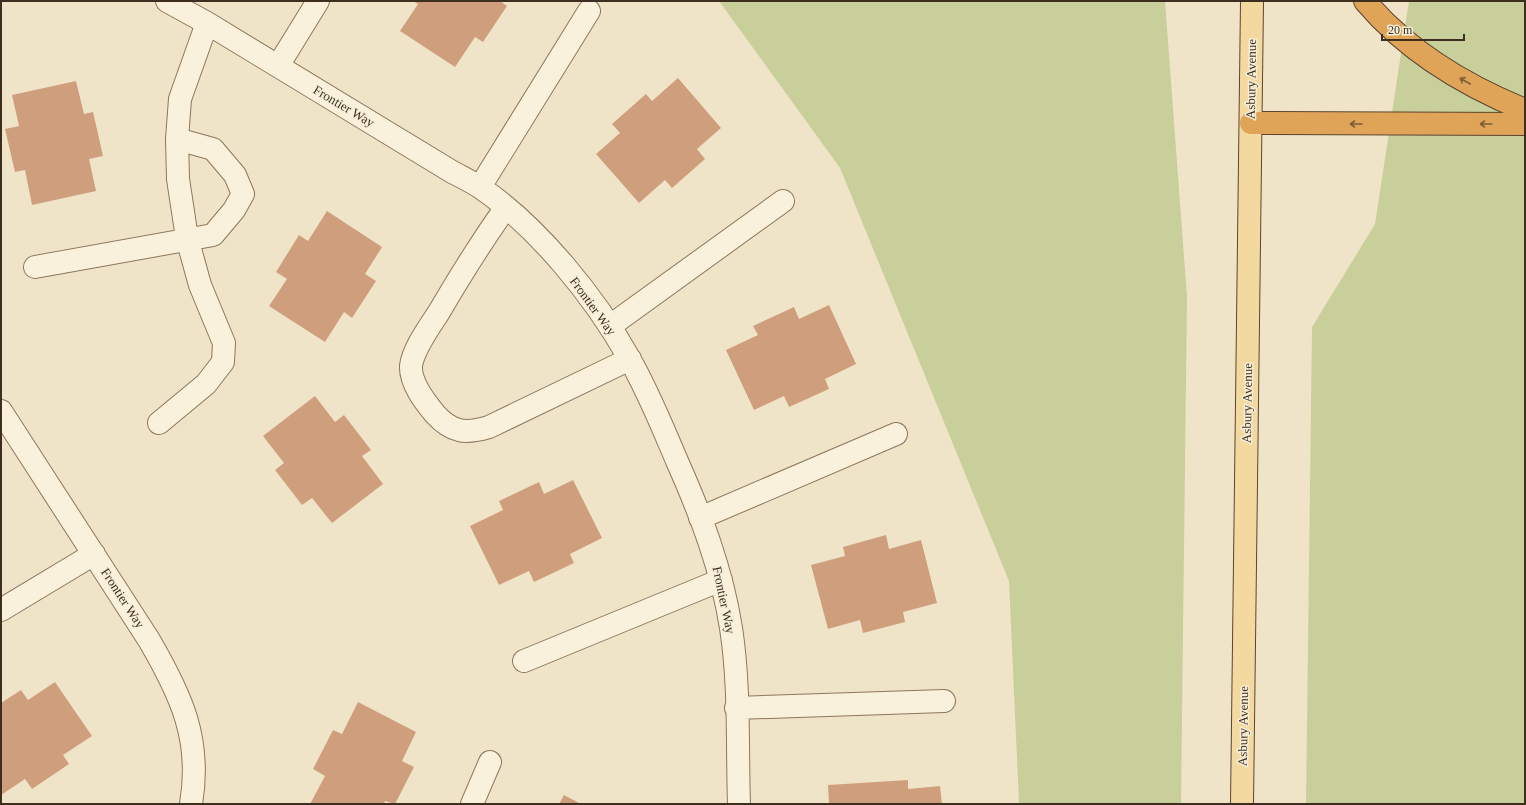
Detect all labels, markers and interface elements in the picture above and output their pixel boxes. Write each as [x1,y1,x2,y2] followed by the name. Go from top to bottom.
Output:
[1382,16,1464,42] scale bar
[1388,23,1413,37] text: 20 m
[1243,39,1259,119] street label: Asbury Avenue
[1459,77,1471,85] one-way arrow
[311,82,378,130] street label: Frontier Way
[1350,120,1363,128] one-way arrow
[1480,120,1493,128] one-way arrow
[567,274,619,338] street label: Frontier Way
[1239,363,1255,443] street label: Asbury Avenue
[98,565,148,631] street label: Frontier Way
[710,565,739,635] street label: Frontier Way
[1235,686,1251,766] street label: Asbury Avenue

